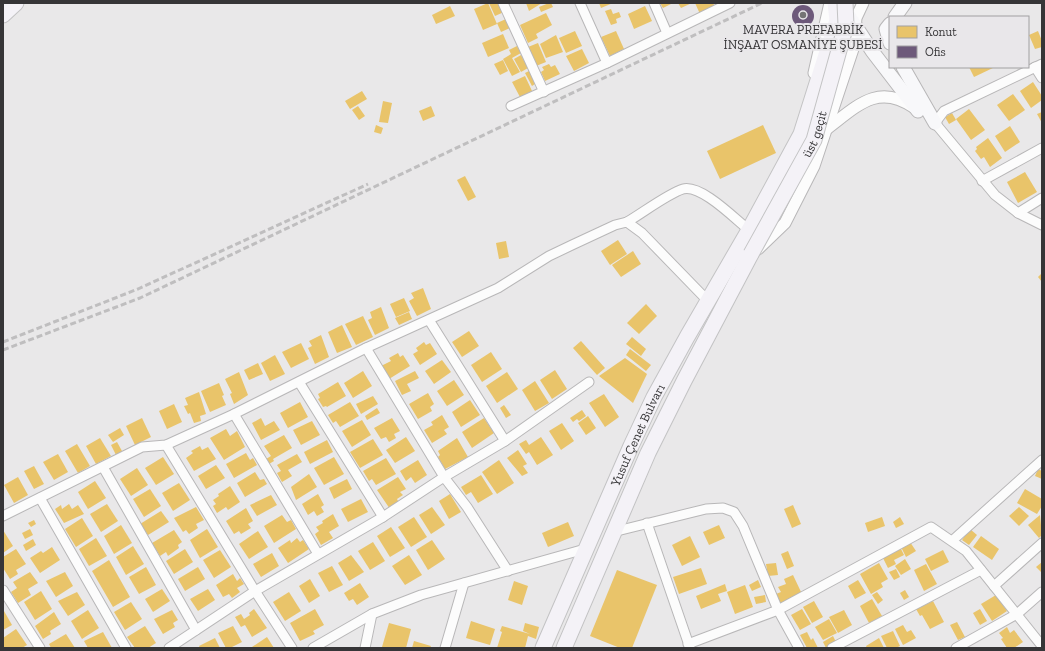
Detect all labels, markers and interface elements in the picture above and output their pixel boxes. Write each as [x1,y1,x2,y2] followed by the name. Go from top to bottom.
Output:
[798,10,808,20] marker: MAVERA PREFABRİK İNŞAAT OSMANİYE ŞUBESİ
[889,16,1029,68] legend
[724,22,882,52] place label: MAVERA PREFABRİK İNŞAAT OSMANİYE ŞUBESİ
[925,25,957,39] text: Konut
[925,45,946,59] text: Ofis
[799,109,830,160] street label: üst geçit
[607,381,668,489] street label: Yusuf Çenet Bulvarı

